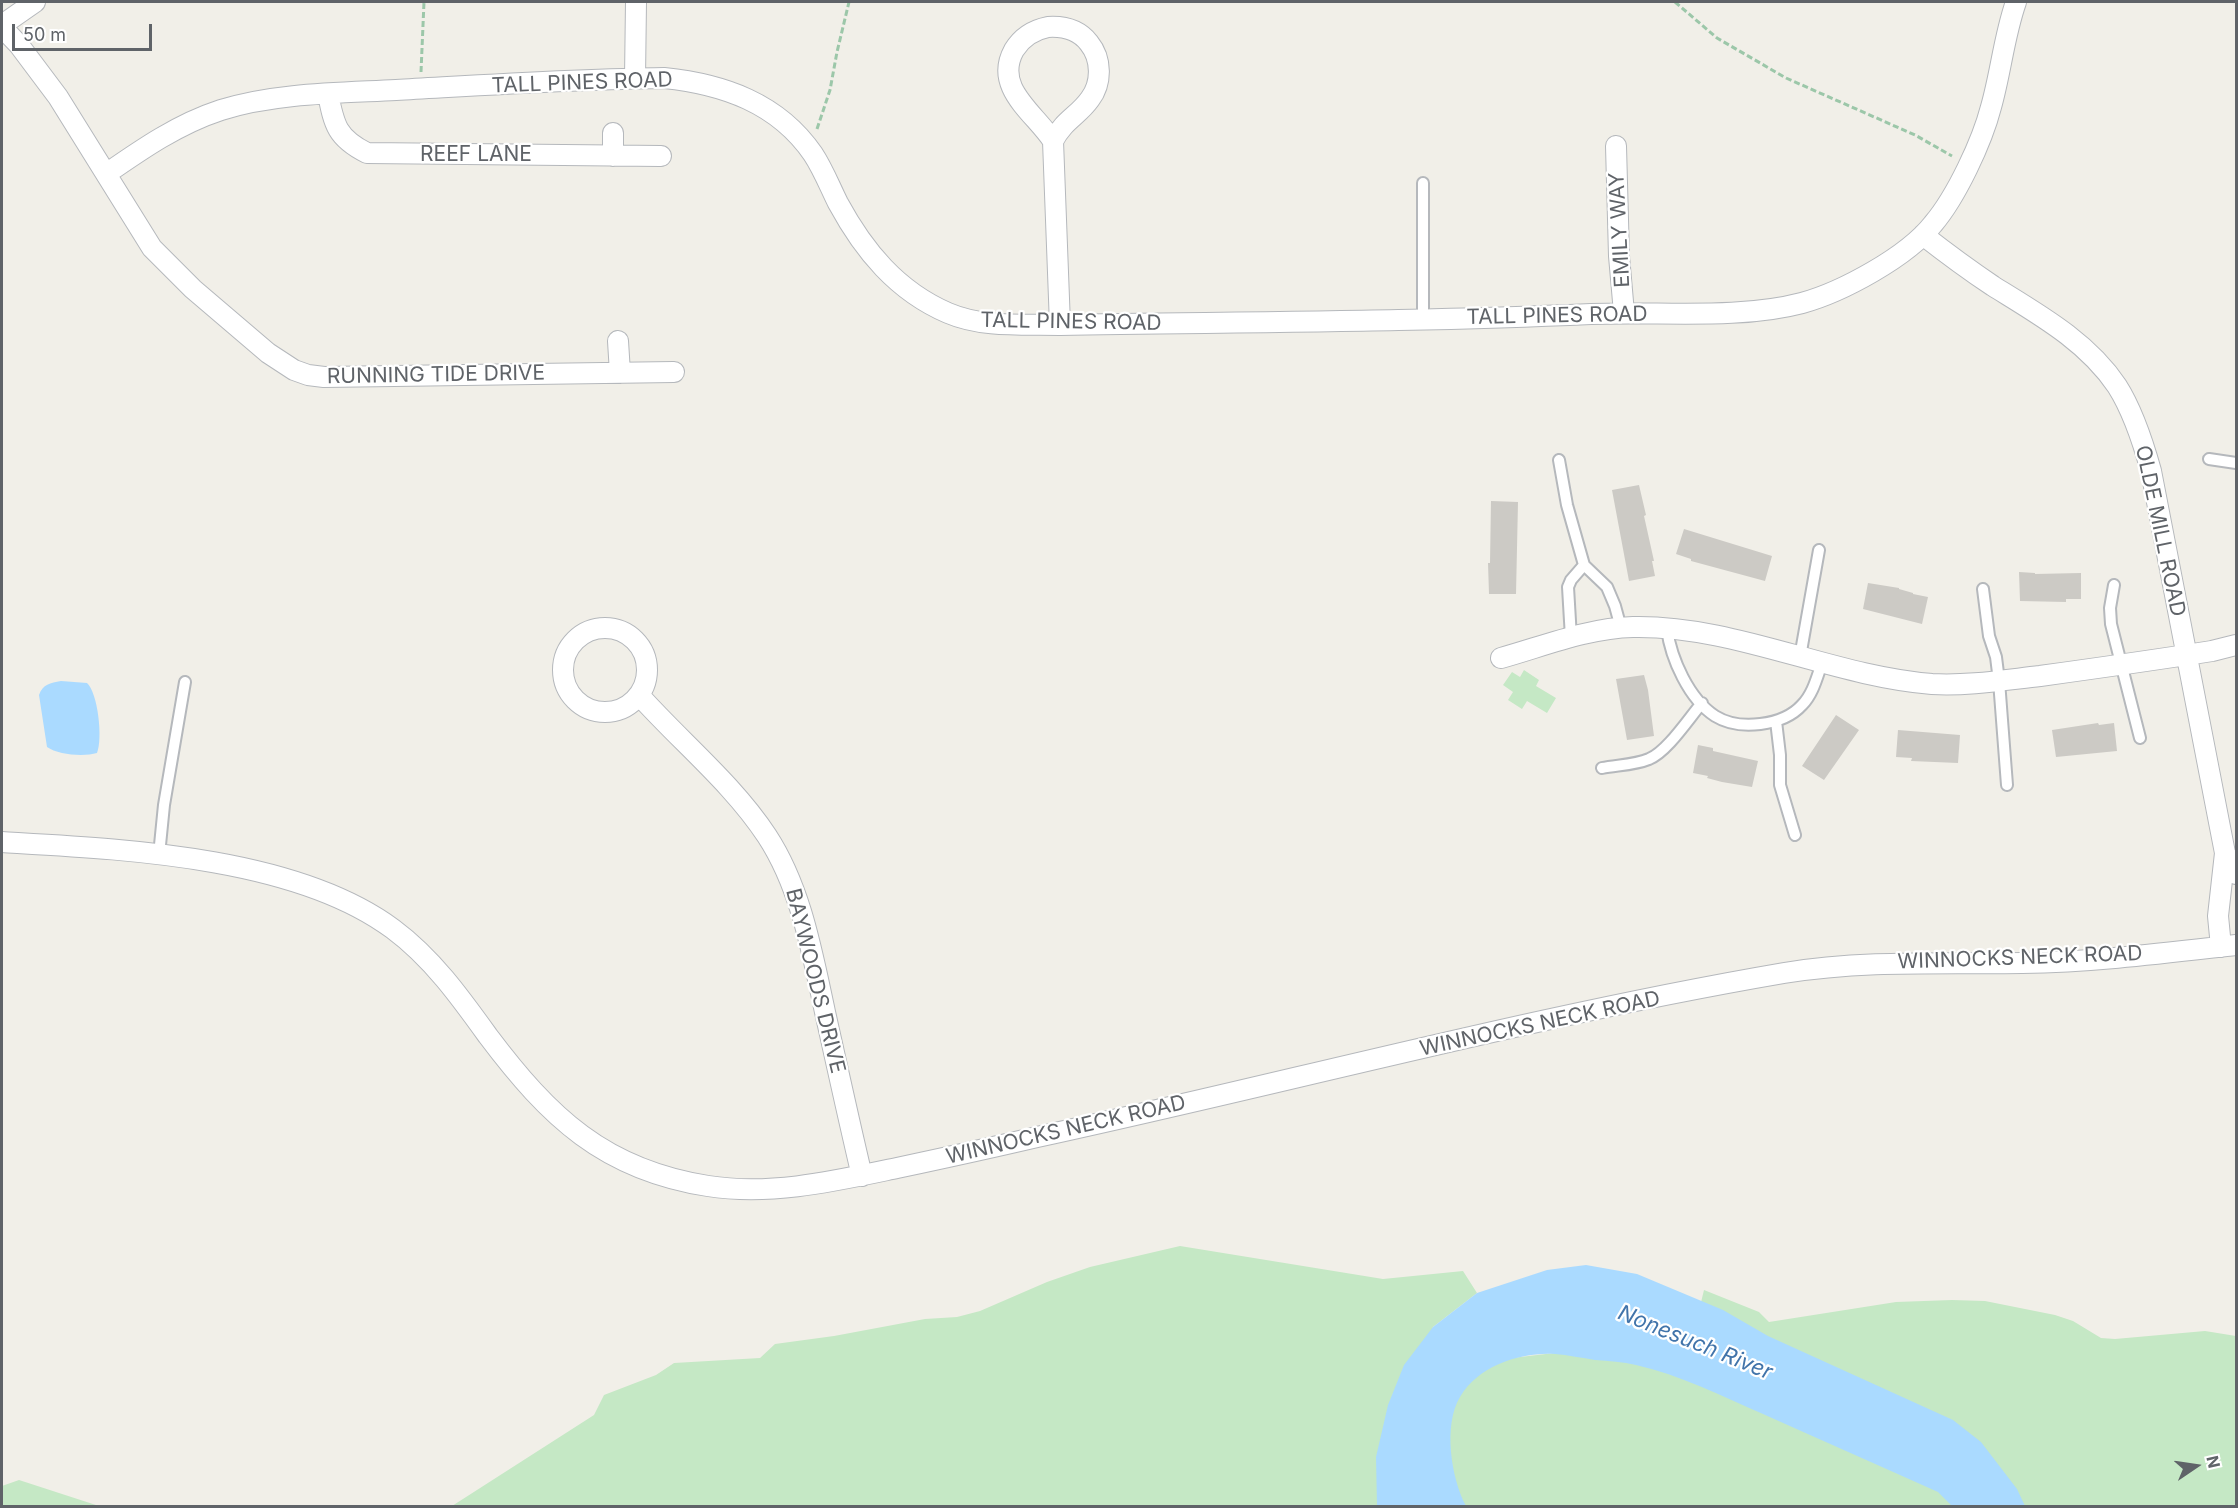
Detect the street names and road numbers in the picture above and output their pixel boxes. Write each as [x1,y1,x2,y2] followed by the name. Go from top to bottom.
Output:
[491,67,673,99] street label: TALL PINES ROAD
[420,142,532,168] street label: REEF LANE
[1604,172,1636,288] street label: EMILY WAY
[1466,302,1648,330] street label: TALL PINES ROAD
[980,308,1162,336] street label: TALL PINES ROAD
[327,360,545,390] street label: RUNNING TIDE DRIVE
[2130,443,2190,619] street label: OLDE MILL ROAD
[780,886,850,1076] street label: BAYWOODS DRIVE
[1897,941,2143,975] street label: WINNOCKS NECK ROAD
[1418,986,1662,1062] street label: WINNOCKS NECK ROAD
[944,1090,1188,1170] street label: WINNOCKS NECK ROAD

